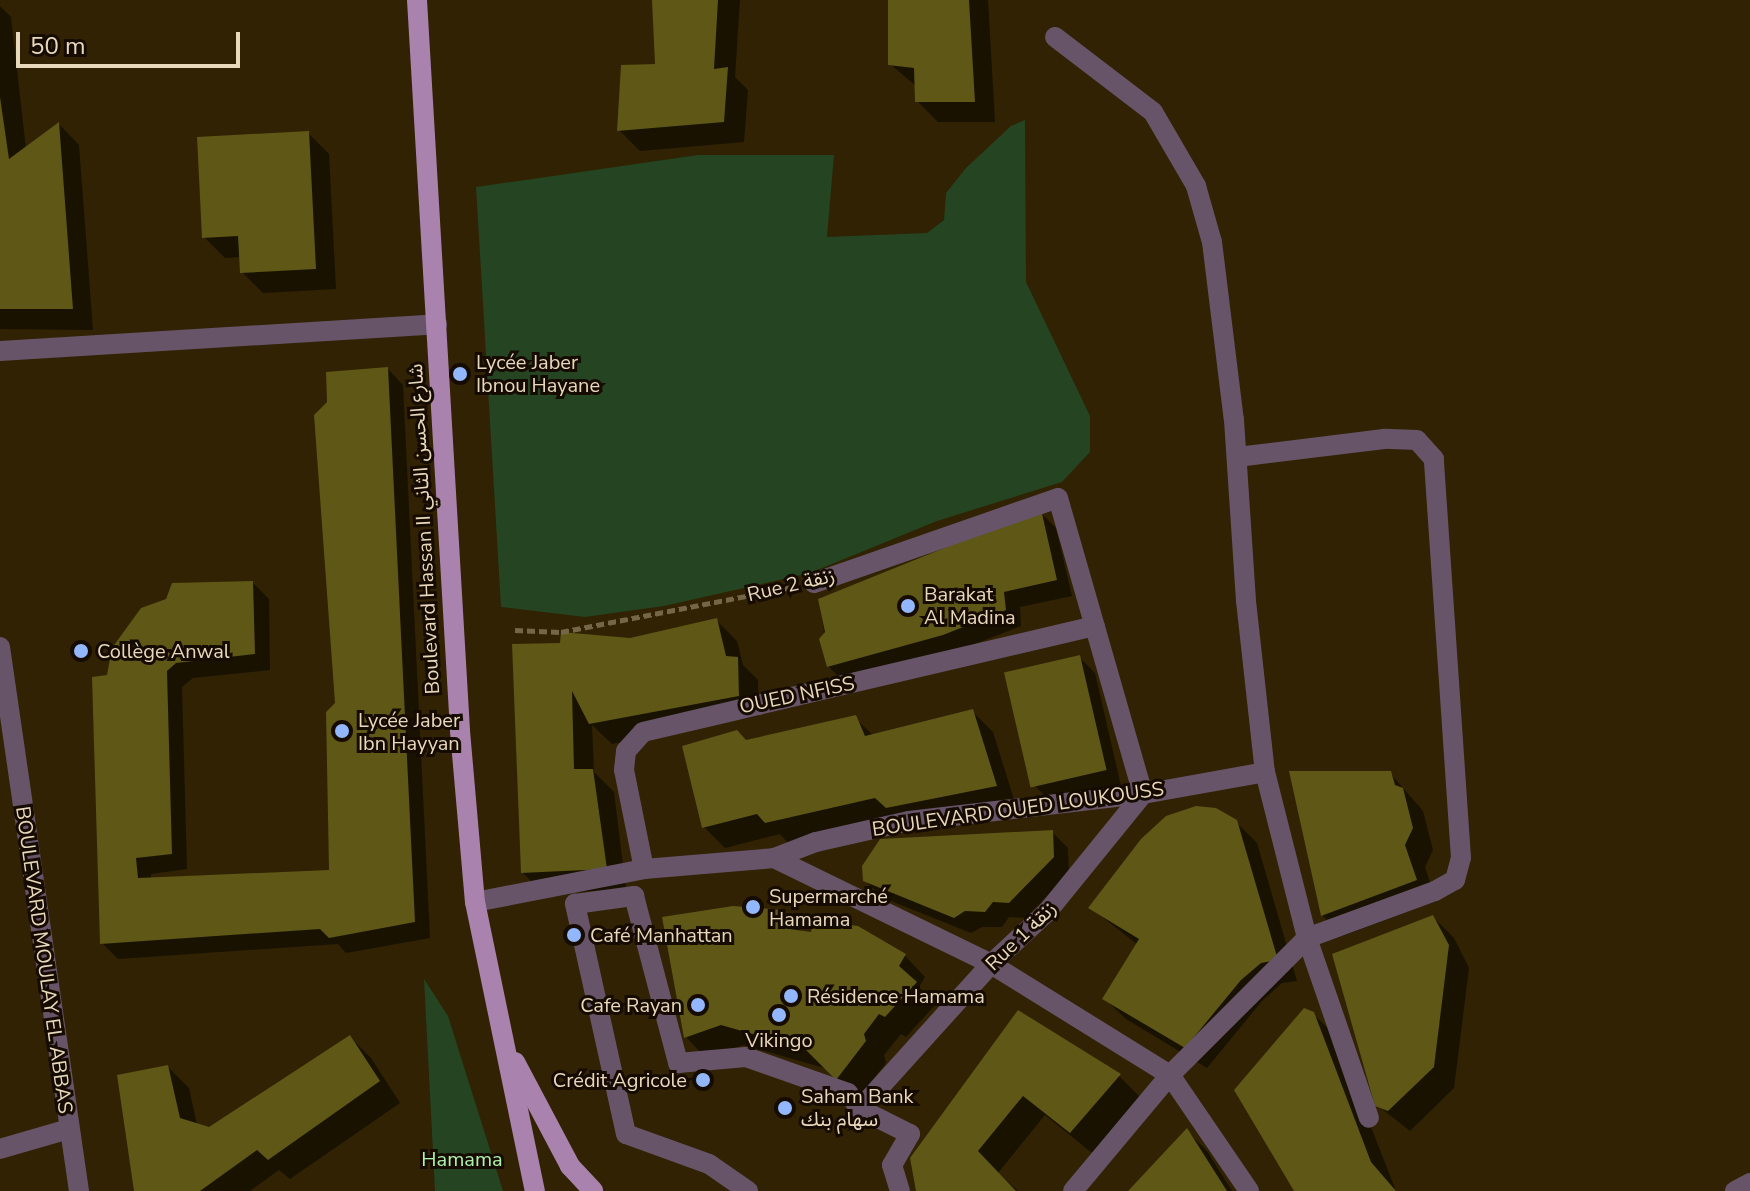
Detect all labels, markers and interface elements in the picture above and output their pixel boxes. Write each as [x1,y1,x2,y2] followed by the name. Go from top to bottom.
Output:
[20,16,244,66] scale bar
[30,30,86,62] text: 50 m
[476,350,600,397] place label: Lycée Jaber Ibnou Hayane
[403,363,445,695] street label: Boulevard Hassan II شارع الحسن الثاني
[451,365,469,383] marker: Lycée Jaber Ibnou Hayane
[745,563,837,607] street label: Rue 2 زنقة
[924,582,1016,629] place label: Barakat Al Madina
[899,597,917,615] marker: Barakat Al Madina
[97,639,230,663] place label: Collège Anwal
[72,642,90,660] marker: Collège Anwal
[737,671,857,719] street label: OUED NFISS
[358,708,460,755] place label: Lycée Jaber Ibn Hayyan
[333,722,351,740] marker: Lycée Jaber Ibn Hayyan
[871,777,1165,841] street label: BOULEVARD OUED LOUKOUSS
[11,805,77,1115] street label: BOULEVARD MOULAY EL ABBAS
[769,884,888,931] place label: Supermarché Hamama
[981,896,1061,976] street label: Rue 1 زنقة
[744,898,762,916] marker: Supermarché Hamama
[590,923,733,947] place label: Café Manhattan
[565,926,583,944] marker: Café Manhattan
[807,984,985,1008] place label: Résidence Hamama
[782,987,800,1005] marker: Résidence Hamama
[580,993,682,1017] place label: Cafe Rayan
[689,996,707,1014] marker: Cafe Rayan
[770,1006,788,1024] marker: Vikingo
[745,1028,813,1052] place label: Vikingo
[553,1068,687,1092] place label: Crédit Agricole
[694,1071,712,1089] marker: Crédit Agricole
[801,1084,914,1131] place label: Saham Bank سهام بنك
[776,1099,794,1117] marker: Saham Bank سهام بنك
[421,1147,503,1171] park label: Hamama

